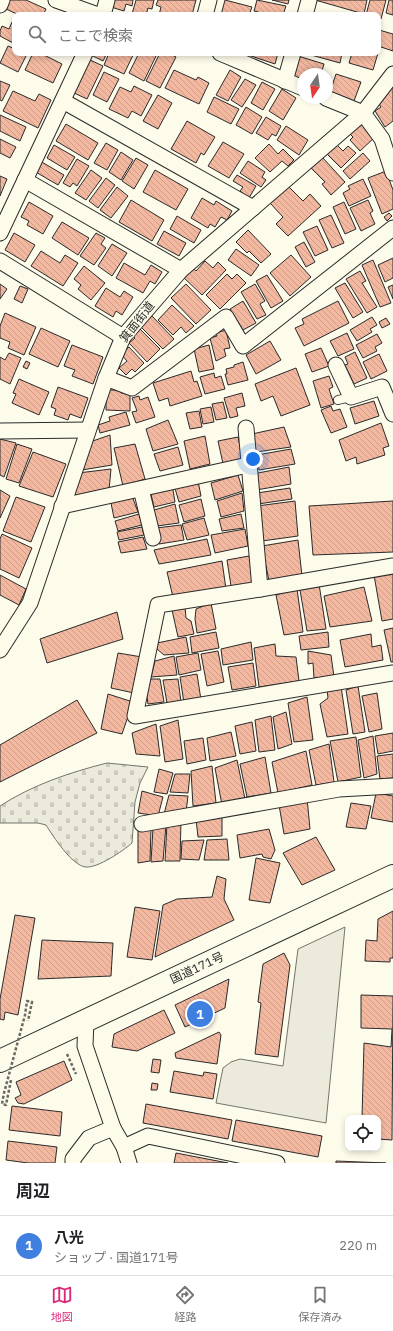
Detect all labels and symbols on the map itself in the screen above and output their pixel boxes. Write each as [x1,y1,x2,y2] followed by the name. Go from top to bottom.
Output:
[297,68,333,104] north arrow
[116,298,157,345] street label: 箕面街道
[243,449,263,469] your location
[168,949,226,987] street label: 国道171号
[187,999,213,1029] pin: 1

